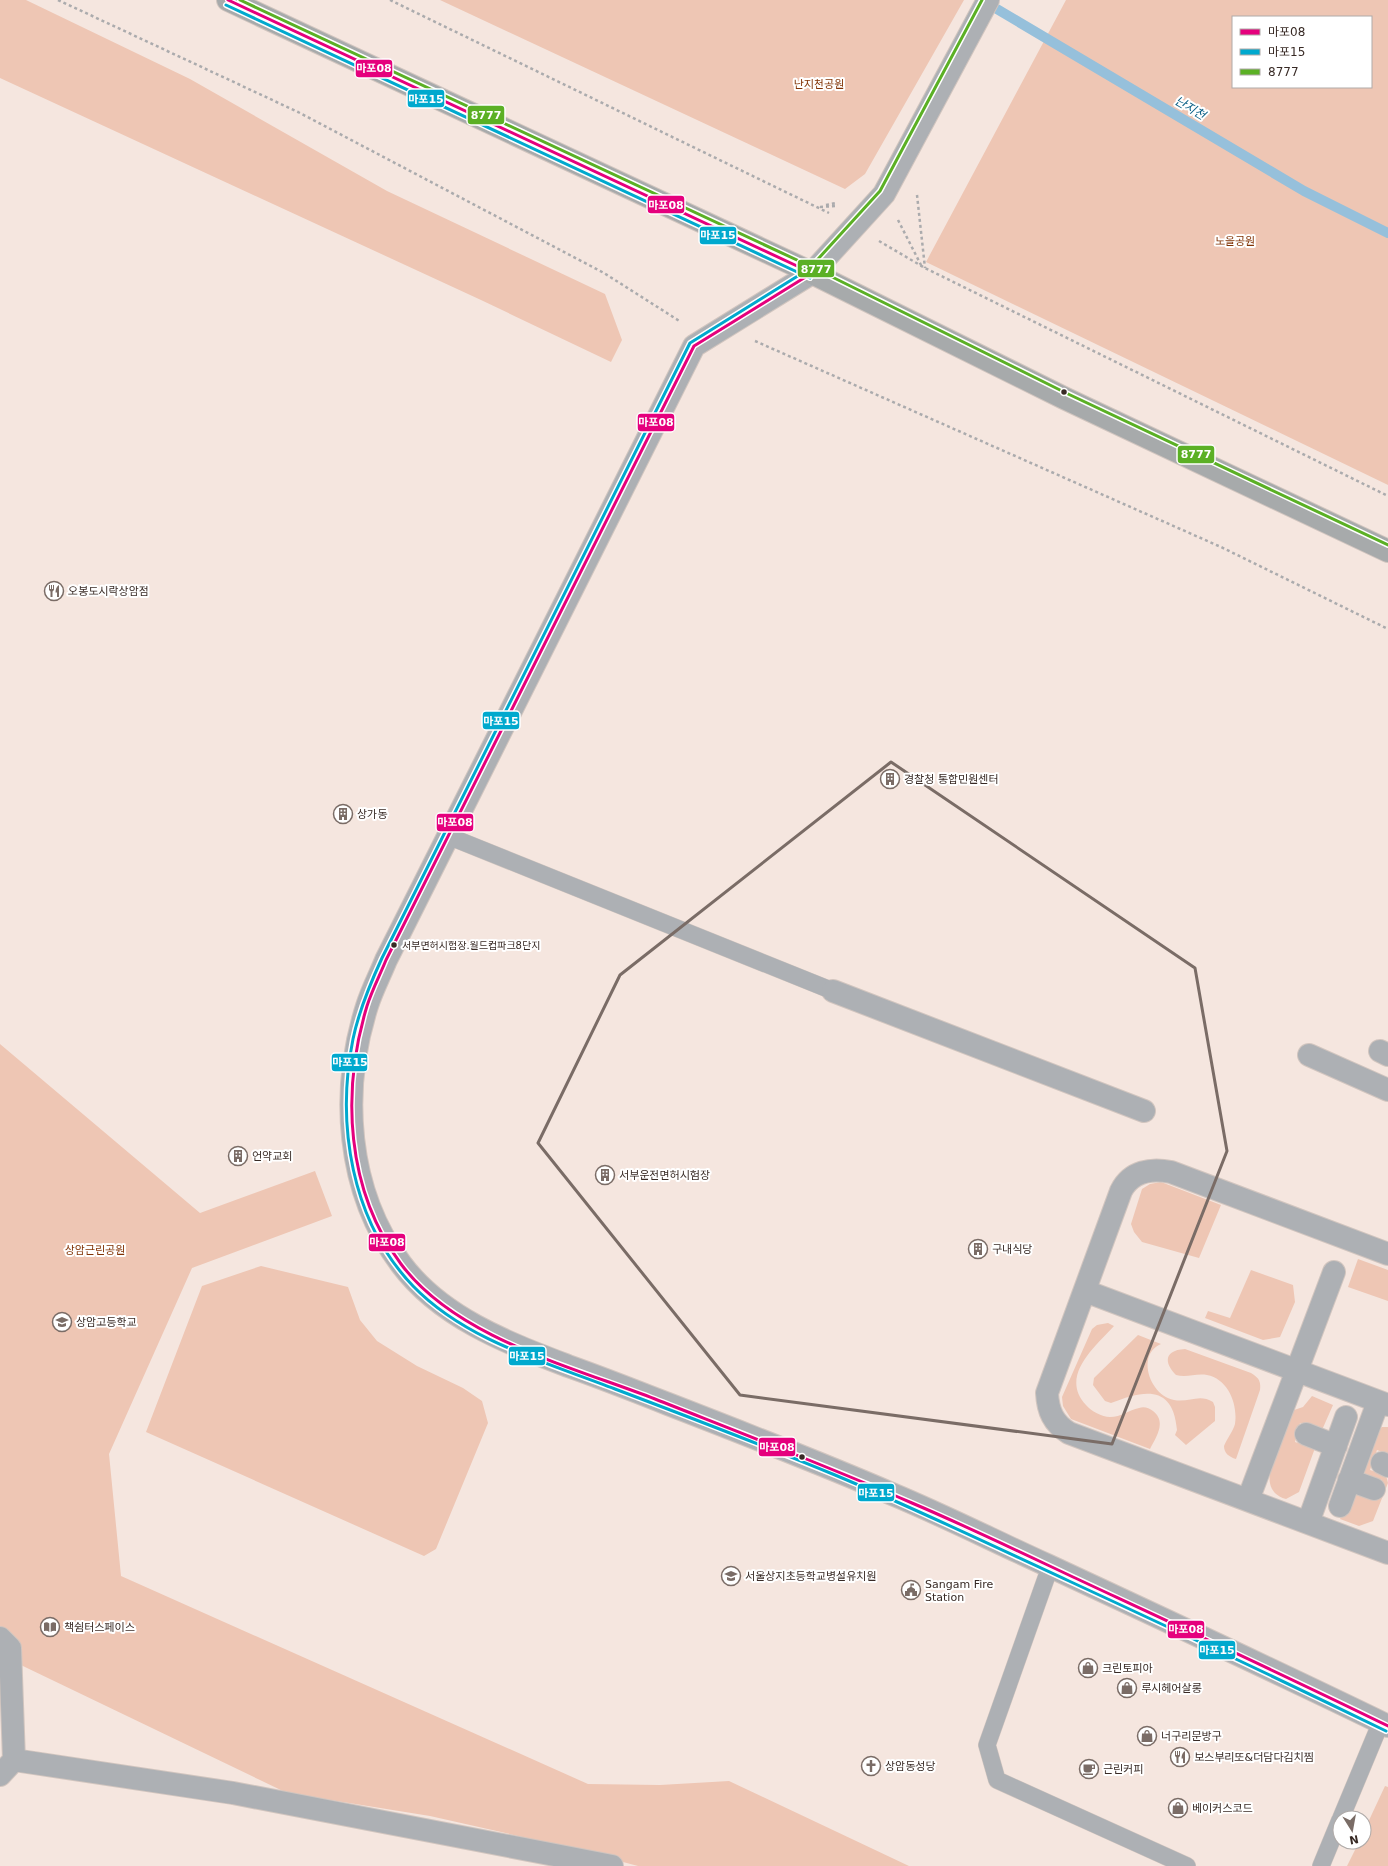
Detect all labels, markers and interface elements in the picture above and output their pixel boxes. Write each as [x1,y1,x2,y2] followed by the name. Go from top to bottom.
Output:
[1232,16,1372,88] legend
[1268,25,1305,39] text: 마포08
[1268,45,1305,59] text: 마포15
[355,59,393,78] line badge: 마포08
[356,62,392,75] text: 마포08
[1268,65,1299,79] text: 8777
[794,78,844,91] park label: 난지천공원
[407,89,445,108] line badge: 마포15
[408,93,444,106] text: 마포15
[1172,93,1209,124] water label: 난지천
[467,105,505,125] line badge: 8777
[471,109,501,122] text: 8777
[647,195,685,214] line badge: 마포08
[648,199,684,212] text: 마포08
[699,226,737,245] line badge: 마포15
[700,229,736,242] text: 마포15
[1215,235,1255,248] park label: 노을공원
[797,259,835,278] line badge: 8777
[801,263,831,276] text: 8777
[1059,387,1069,397] unlabelled marker
[637,413,675,432] line badge: 마포08
[638,416,674,429] text: 마포08
[1177,445,1215,464] line badge: 8777
[1181,448,1211,461] text: 8777
[43,580,65,602] restaurant icon: 오봉도시락상암점
[68,585,149,598] place label: 오봉도시락상암점
[482,711,520,730] line badge: 마포15
[483,715,519,728] text: 마포15
[879,768,901,790] building icon: 경찰청 통합민원센터
[904,773,999,786] place label: 경찰청 통합민원센터
[332,803,354,825] building icon: 상가동
[357,808,387,821] place label: 상가동
[436,813,474,832] line badge: 마포08
[437,816,473,829] text: 마포08
[389,940,399,950] marker: 서부면허시험장.월드컵파크8단지
[402,940,540,951] place label: 서부면허시험장.월드컵파크8단지
[331,1053,368,1072] line badge: 마포15
[332,1056,368,1069] text: 마포15
[227,1145,249,1167] building icon: 언약교회
[252,1150,292,1163] place label: 언약교회
[594,1164,616,1186] building icon: 서부운전면허시험장
[619,1169,710,1182] place label: 서부운전면허시험장
[368,1233,406,1252] line badge: 마포08
[369,1236,405,1249] text: 마포08
[967,1238,989,1260] building icon: 구내식당
[992,1243,1032,1256] place label: 구내식당
[65,1244,125,1257] park label: 상암근린공원
[51,1311,73,1333] school or university icon: 상암고등학교
[76,1316,137,1329] place label: 상암고등학교
[508,1346,546,1366] line badge: 마포15
[509,1350,545,1363] text: 마포15
[758,1437,796,1457] line badge: 마포08
[759,1441,795,1454] text: 마포08
[797,1452,807,1462] unlabelled marker
[857,1483,895,1502] line badge: 마포15
[858,1487,894,1500] text: 마포15
[720,1565,742,1587] school or university icon: 서울상지초등학교병설유치원
[745,1570,877,1583] place label: 서울상지초등학교병설유치원
[925,1578,993,1604] place label: Sangam Fire Station
[900,1579,922,1601] public building icon: Sangam Fire Station
[39,1616,61,1638] library icon: 책쉼터스페이스
[1167,1620,1205,1639] line badge: 마포08
[64,1621,135,1634] place label: 책쉼터스페이스
[1168,1623,1204,1636] text: 마포08
[1198,1640,1236,1660] line badge: 마포15
[1199,1644,1235,1657] text: 마포15
[1077,1657,1099,1679] shop icon: 크린토피아
[1102,1662,1153,1675] place label: 크린토피아
[1116,1677,1138,1699] shop icon: 루시헤어살롱
[1141,1682,1202,1695] place label: 루시헤어살롱
[1136,1725,1158,1747] shop icon: 너구리문방구
[1161,1730,1222,1743] place label: 너구리문방구
[1169,1746,1191,1768] restaurant icon: 보스부리또&더담다김치찜
[1194,1751,1314,1764] place label: 보스부리또&더담다김치찜
[860,1755,882,1777] church icon: 상암동성당
[1078,1758,1100,1780] cafe icon: 근린커피
[885,1760,936,1773] place label: 상암동성당
[1103,1763,1143,1776] place label: 근린커피
[1167,1797,1189,1819] shop icon: 베이커스코드
[1192,1802,1253,1815] place label: 베이커스코드
[1332,1810,1372,1850] north arrow
[1348,1832,1360,1847] text: N

